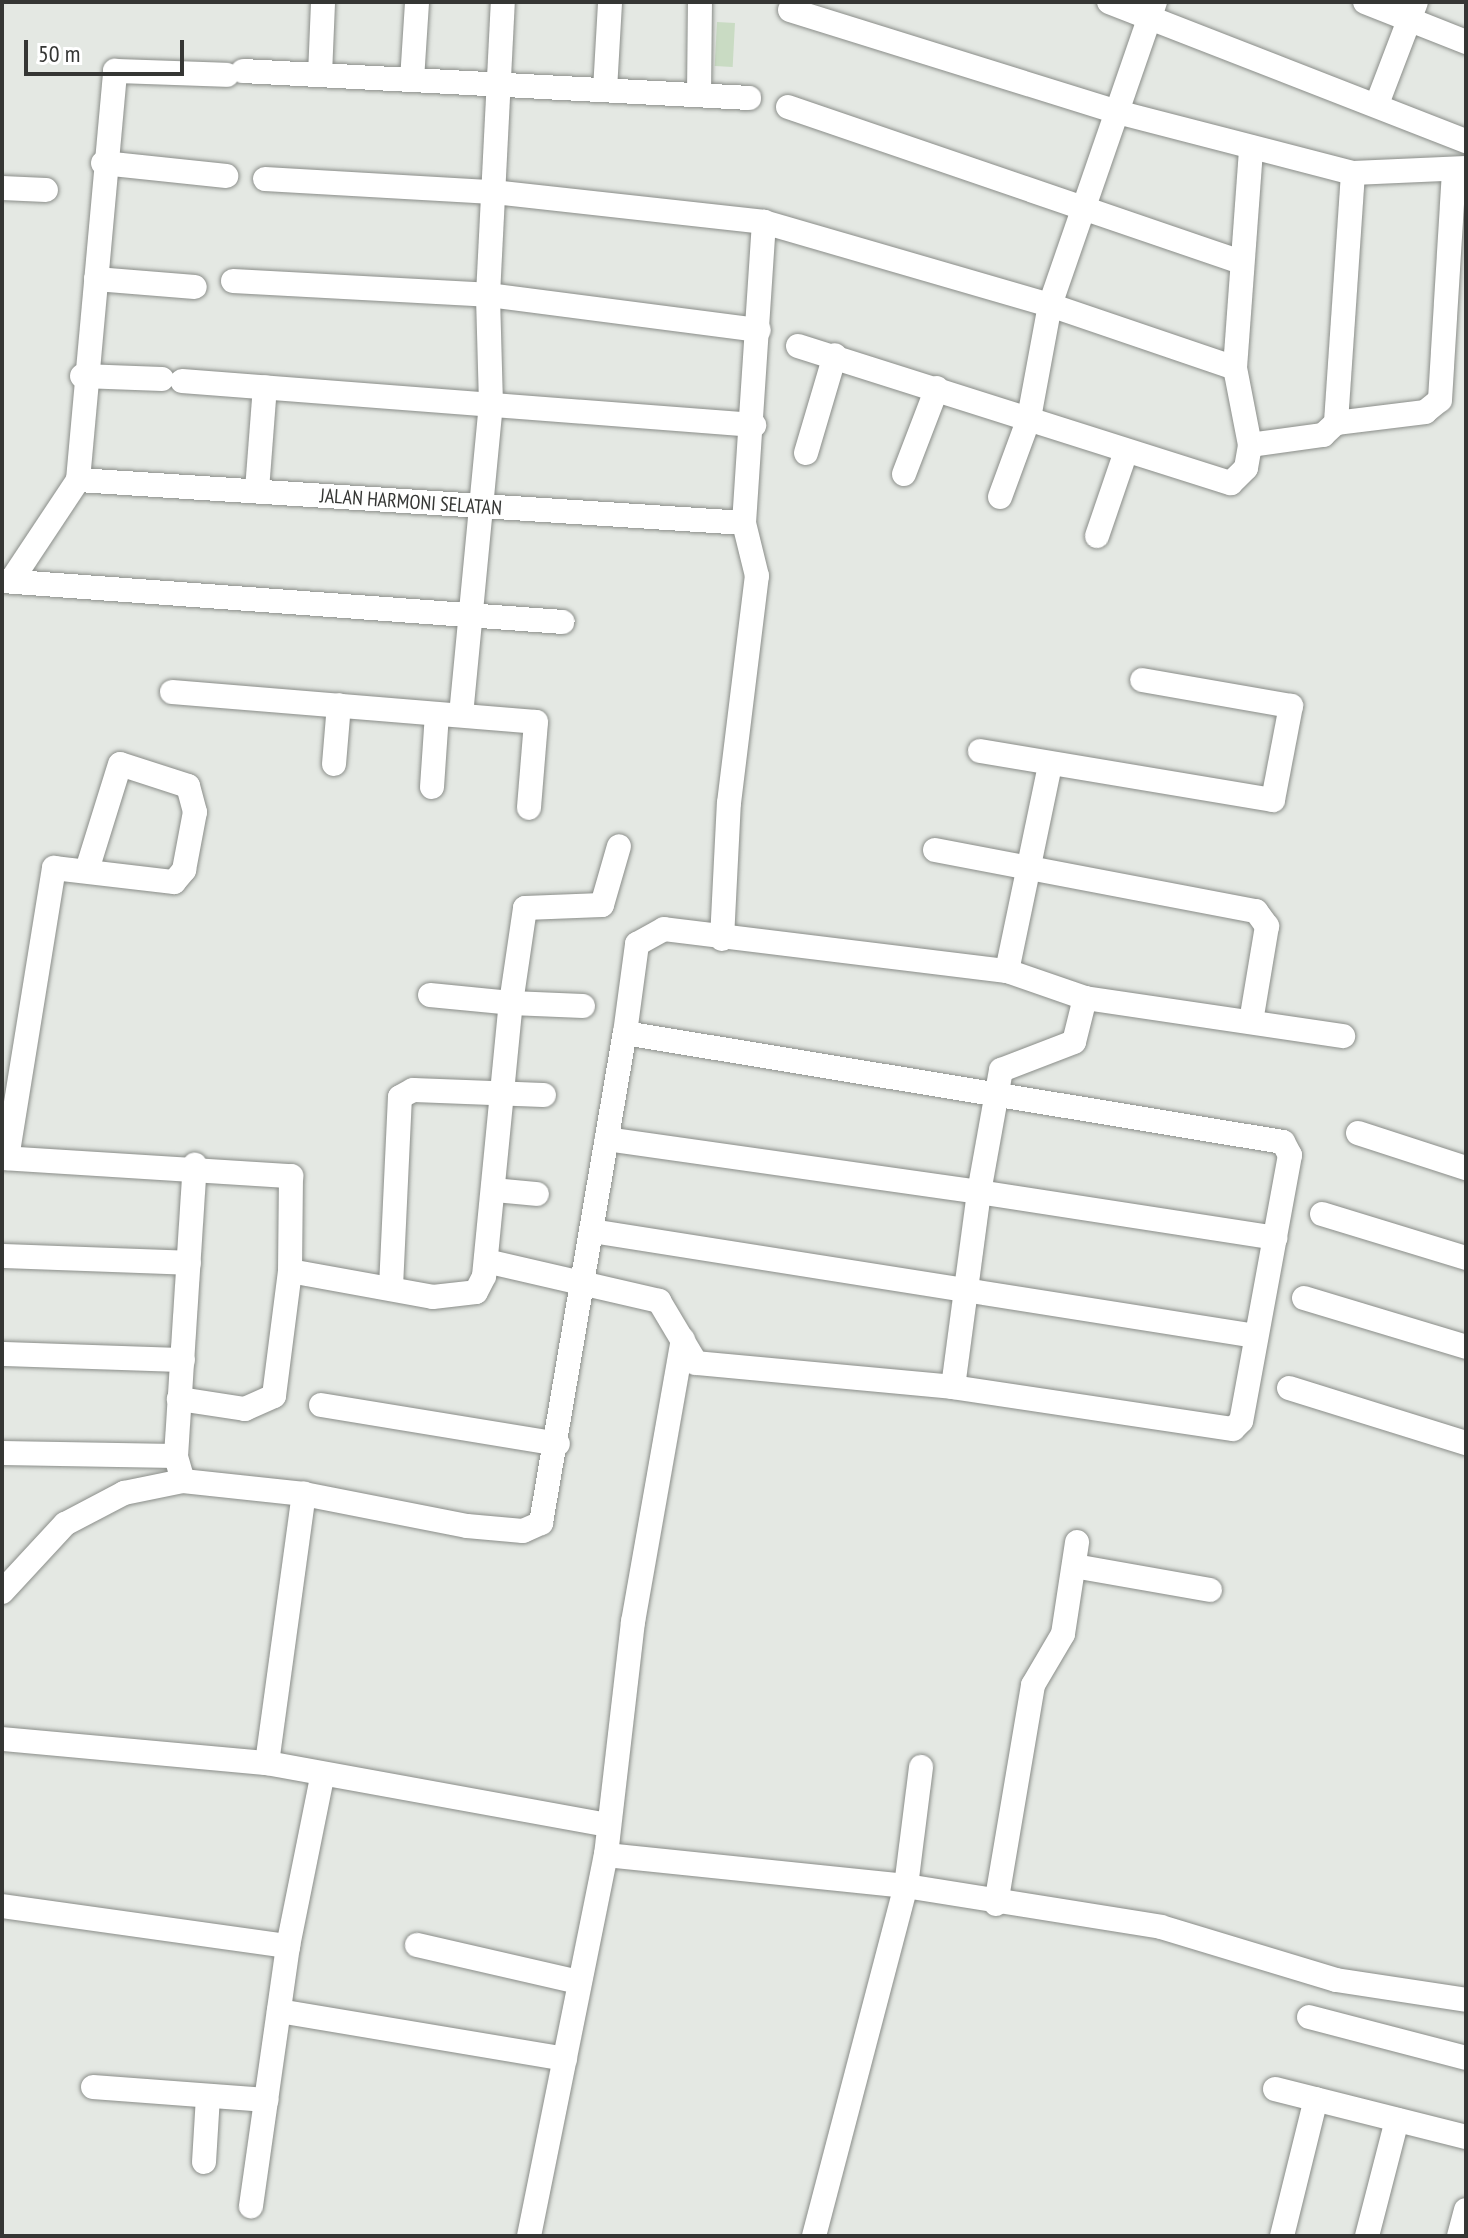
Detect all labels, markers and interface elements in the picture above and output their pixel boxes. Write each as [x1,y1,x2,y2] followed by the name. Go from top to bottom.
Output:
[28,24,188,74] scale bar
[38,38,80,69] text: 50 m
[319,484,503,520] street label: JALAN HARMONI SELATAN

